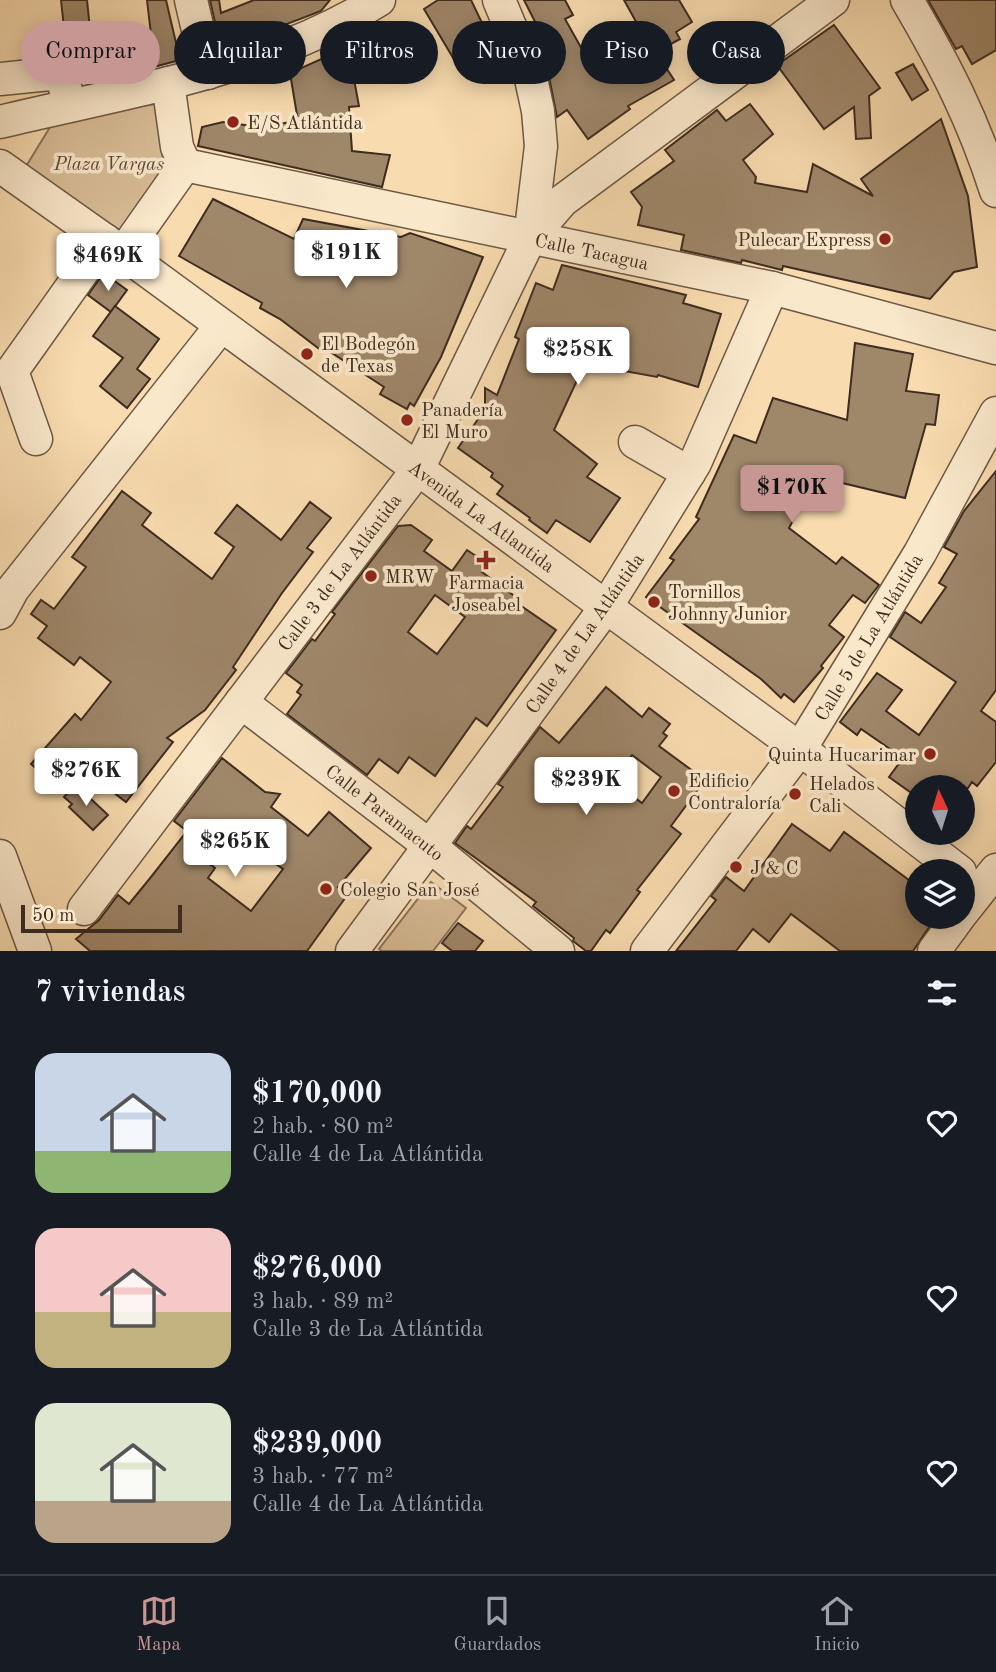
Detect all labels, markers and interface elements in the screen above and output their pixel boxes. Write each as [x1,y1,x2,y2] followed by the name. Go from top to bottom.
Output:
[21,21,160,84] chip: Comprar
[174,21,306,84] chip: Alquilar
[320,21,438,84] chip: Filtros
[452,21,566,84] chip: Nuevo
[580,21,673,84] chip: Piso
[687,21,785,84] chip: Casa
[225,114,241,130] marker: E/S Atlántida
[247,115,363,134] place label: E/S Atlántida
[53,156,164,175] park label: Plaza Vargas
[297,230,395,290] pin: $191K
[877,231,893,247] marker: Pulecar Express
[533,232,651,275] street label: Calle Tacagua
[737,232,871,251] place label: Pulecar Express
[59,233,157,293] pin: $469K
[310,241,382,264] text: $191K
[72,244,144,267] text: $469K
[529,328,627,387] pin: $258K
[321,336,416,377] place label: El Bodegón de Texas
[542,338,614,361] text: $258K
[299,346,315,362] marker: El Bodegón de Texas
[421,402,504,443] place label: Panadería El Muro
[399,412,415,428] marker: Panadería El Muro
[404,459,558,578] street label: Avenida La Atlantida
[743,466,841,525] pin: $170K
[756,476,828,499] text: $170K
[276,491,406,656] street label: Calle 3 de La Atlántida
[523,550,649,718] street label: Calle 4 de La Atlántida
[813,551,928,725] street label: Calle 5 de La Atlántida
[478,552,494,568] marker: Farmacia Joseabel
[363,568,379,584] marker: MRW
[385,569,435,588] place label: MRW
[448,575,525,616] place label: Farmacia Joseabel
[668,584,787,625] place label: Tornillos Johnny Junior
[646,594,662,610] marker: Tornillos Johnny Junior
[922,746,938,762] marker: Quinta Hucarimar
[768,747,916,766] place label: Quinta Hucarimar
[37,748,135,808] pin: $276K
[537,758,635,817] pin: $239K
[50,759,122,782] text: $276K
[321,762,446,866] street label: Calle Paramacuto
[550,768,622,791] text: $239K
[688,773,782,814] place label: Edificio Contraloría
[905,775,975,845] north arrow
[905,775,975,929] map controls
[809,776,875,817] place label: Helados Cali
[666,783,682,799] marker: Edificio Contraloría
[787,786,803,802] marker: Helados Cali
[186,820,284,879] pin: $265K
[199,830,271,853] text: $265K
[728,859,744,875] marker: J & C
[905,859,975,929] button: layers
[750,860,799,879] place label: J & C
[318,881,334,897] marker: Colegio San José
[340,882,480,901] place label: Colegio San José
[21,902,182,934] scale bar
[32,907,74,926] text: 50 m
[923,974,961,1012] icon: filters
[35,978,185,1008] text: 7 viviendas
[252,1079,382,1109] text: $170,000
[91,1081,175,1165] icon: home
[923,1104,961,1142] icon: heart
[252,1115,393,1138] text: 2 hab. · 80 m²
[252,1143,483,1166] text: Calle 4 de La Atlántida
[252,1254,382,1284] text: $276,000
[91,1256,175,1340] icon: home
[923,1279,961,1317] icon: heart
[252,1290,393,1313] text: 3 hab. · 89 m²
[252,1318,483,1341] text: Calle 3 de La Atlántida
[252,1429,382,1459] text: $239,000
[91,1431,175,1515] icon: home
[923,1454,961,1492] icon: heart
[252,1465,393,1488] text: 3 hab. · 77 m²
[252,1493,483,1516] text: Calle 4 de La Atlántida
[136,1592,181,1657] tab: Mapa
[453,1592,541,1657] tab: Guardados
[814,1592,860,1657] tab: Inicio

